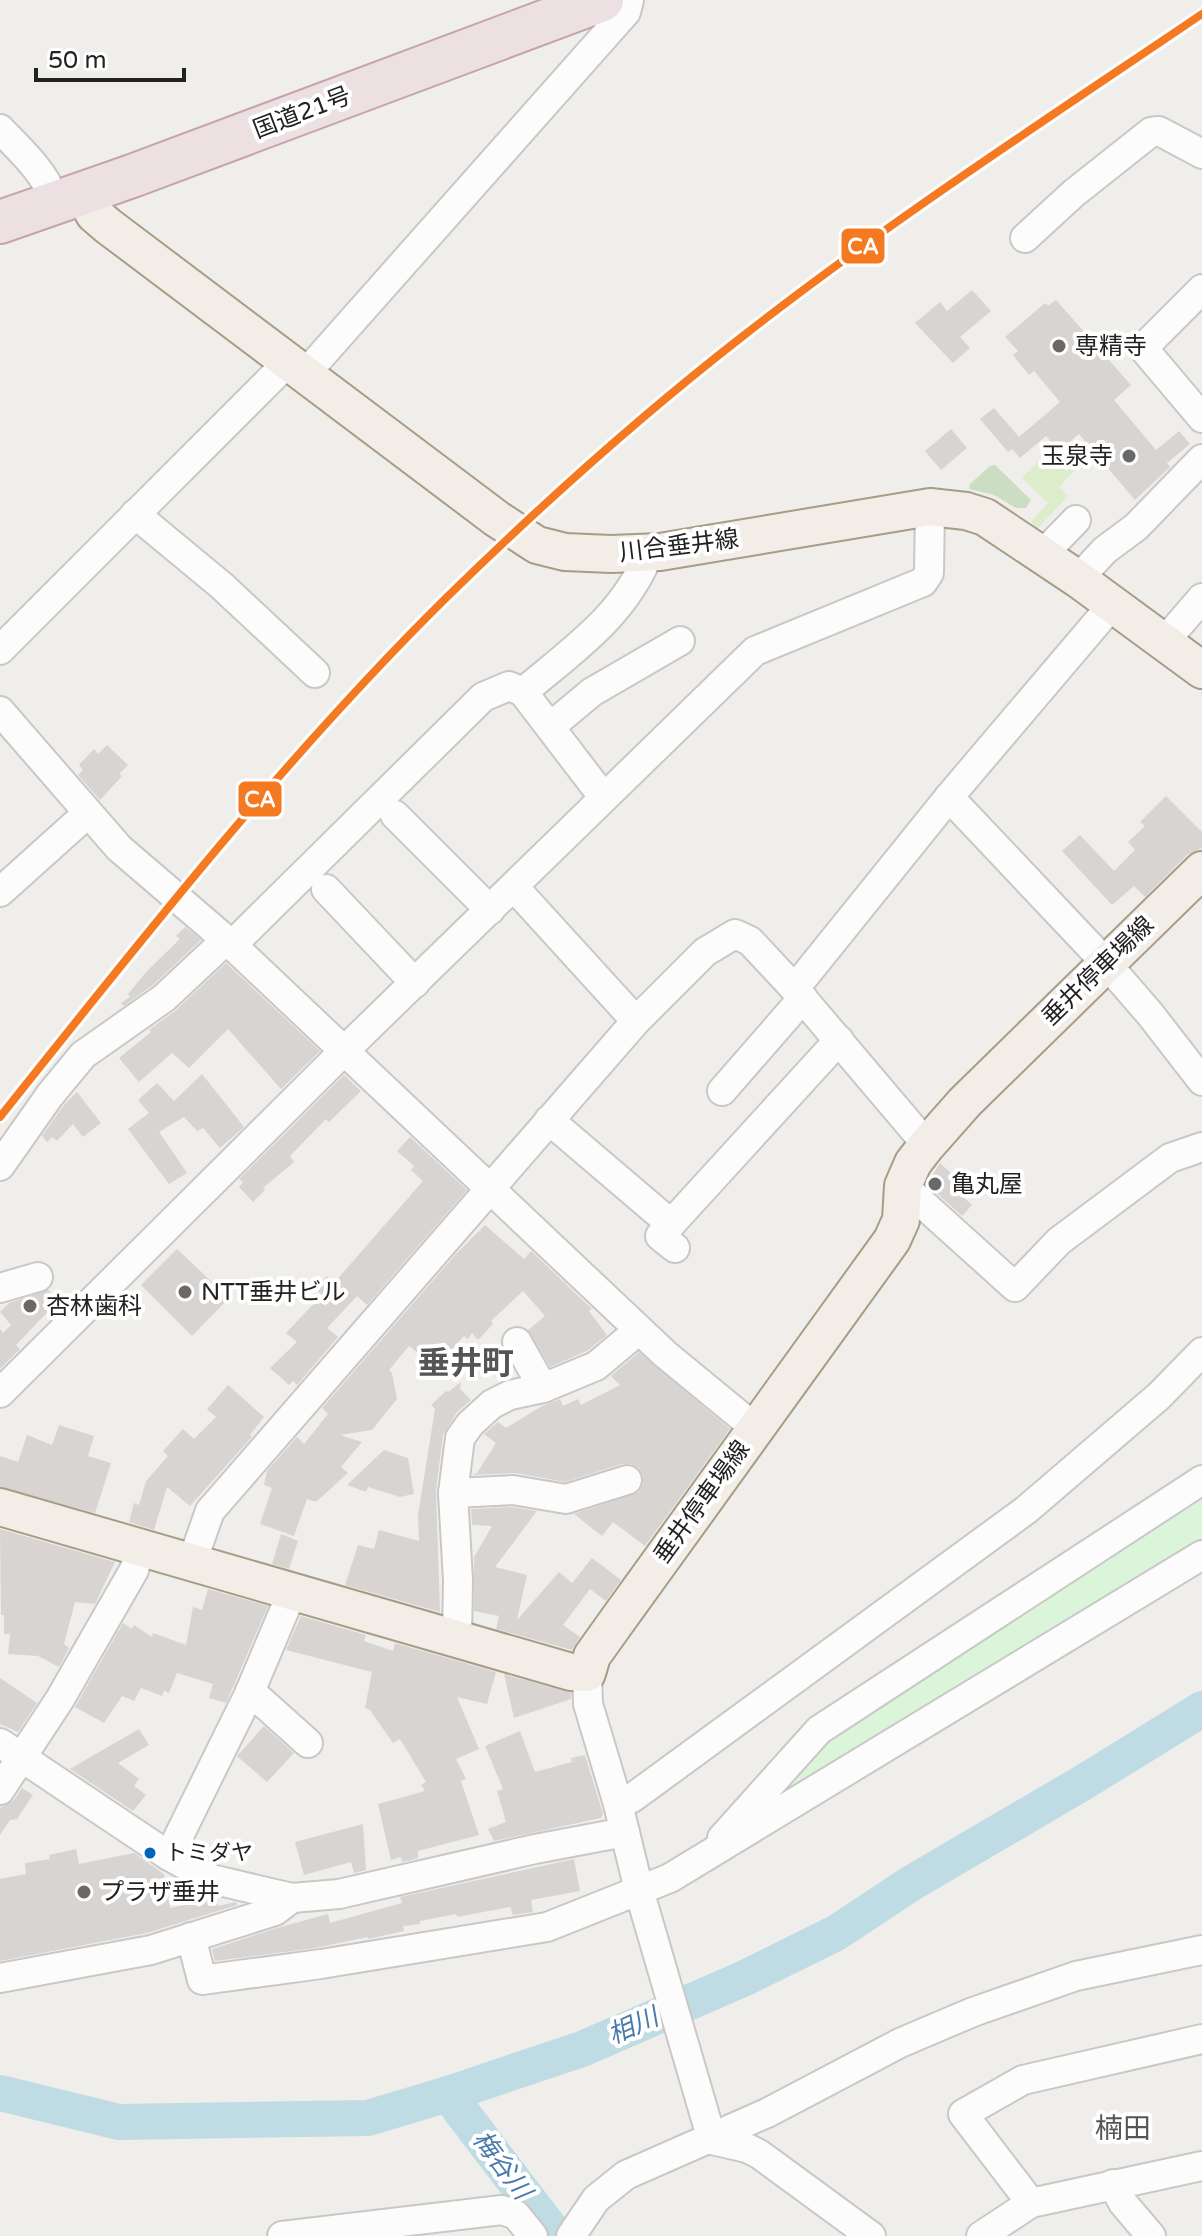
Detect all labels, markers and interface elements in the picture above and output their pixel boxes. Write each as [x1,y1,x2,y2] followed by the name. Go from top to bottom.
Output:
[36,32,184,82] scale bar
[48,46,106,75] text: 50 m
[249,81,355,145] street label: 国道21号
[840,227,886,265] line badge: CA
[847,234,879,260] text: CA
[1075,332,1147,361] place label: 専精寺
[1050,337,1068,355] marker: 専精寺
[1041,442,1113,471] place label: 玉泉寺
[1120,447,1138,465] marker: 玉泉寺
[618,524,740,568] street label: 川合垂井線
[237,780,283,818] line badge: CA
[244,787,276,813] text: CA
[1036,911,1160,1031] street label: 垂井停車場線
[951,1170,1023,1199] place label: 亀丸屋
[926,1175,944,1193] marker: 亀丸屋
[201,1278,346,1307] place label: NTT垂井ビル
[176,1283,194,1301] marker: NTT垂井ビル
[46,1292,142,1321] place label: 杏林歯科
[21,1297,39,1315] marker: 杏林歯科
[418,1345,514,1383] district label: 垂井町
[648,1435,756,1569] street label: 垂井停車場線
[165,1840,253,1866] place label: トミダヤ
[142,1845,158,1861] marker: トミダヤ
[100,1878,220,1907] place label: プラザ垂井
[75,1883,93,1901] marker: プラザ垂井
[603,2000,666,2051] water label: 相川
[1095,2112,1151,2146] district label: 楠田
[466,2125,540,2208] water label: 梅谷川

